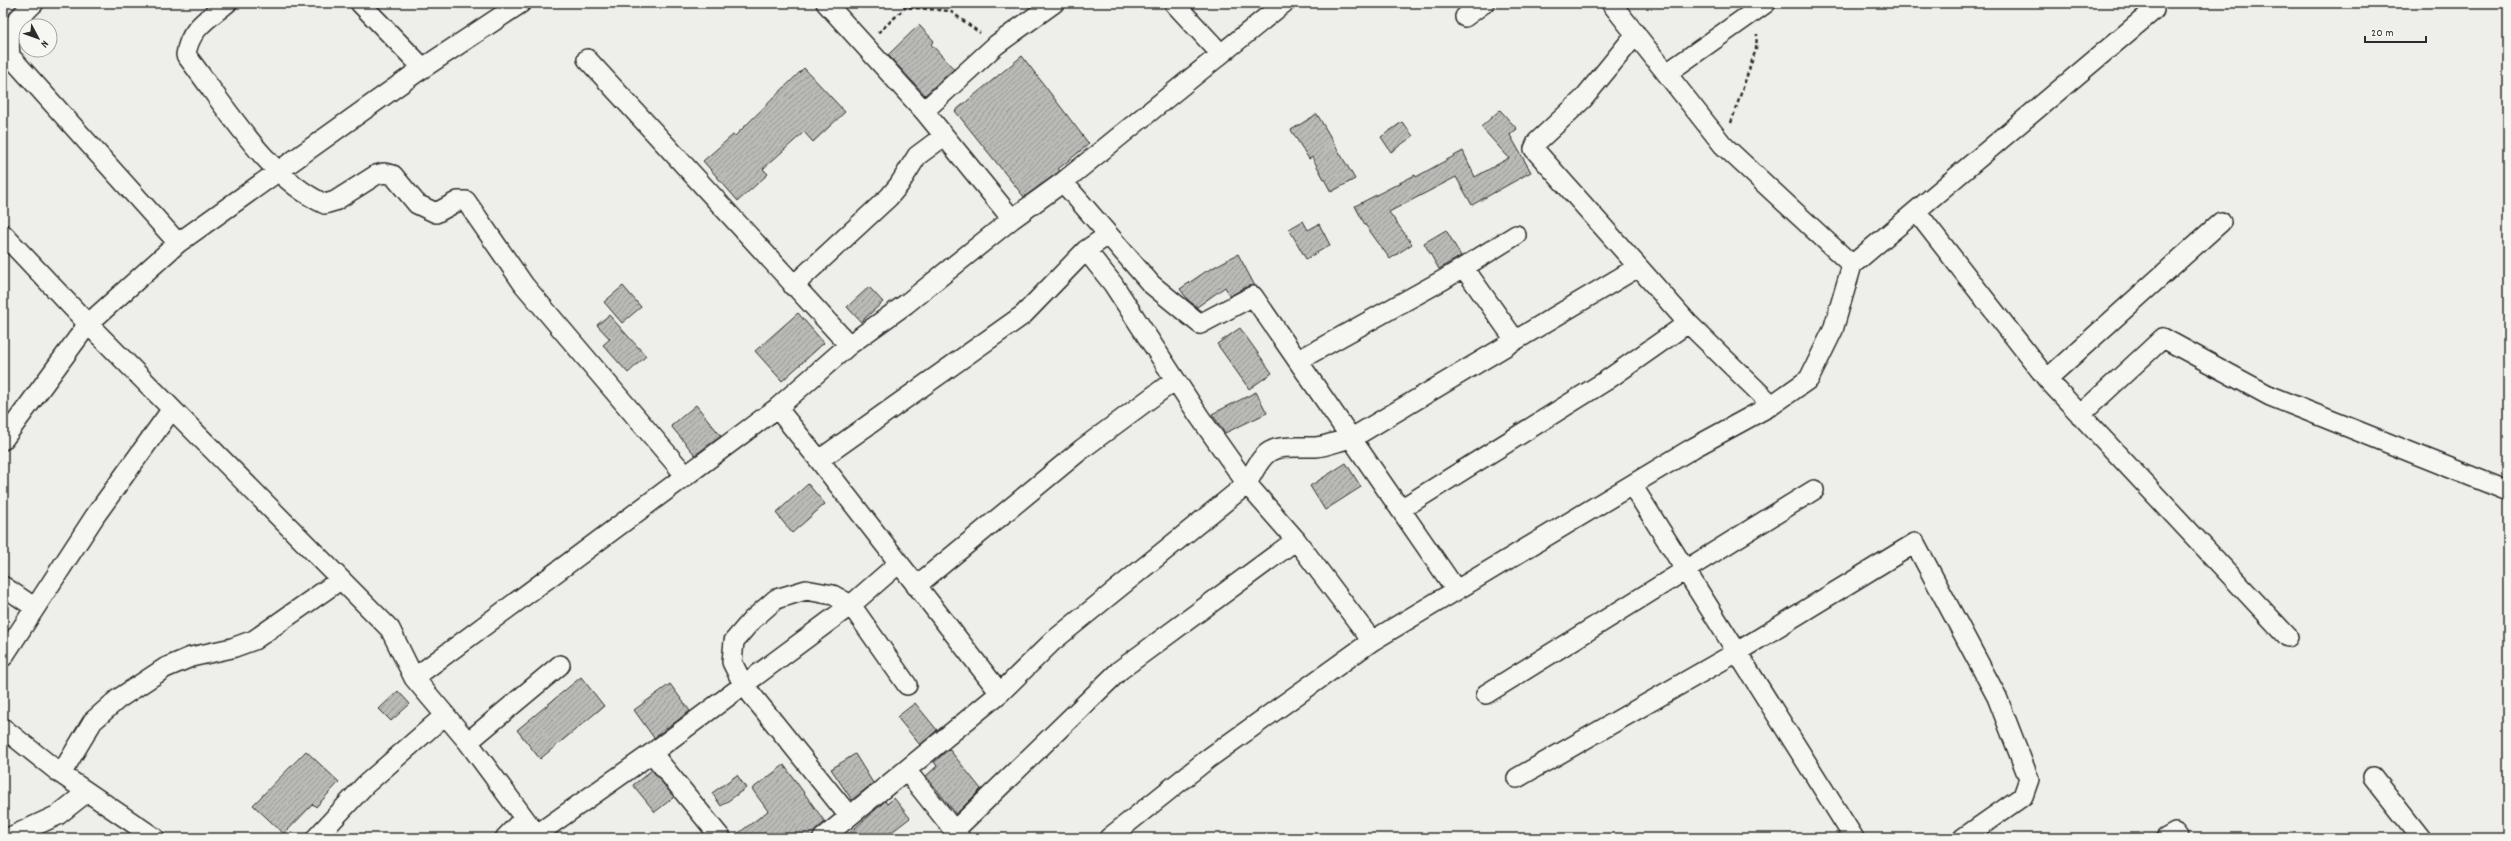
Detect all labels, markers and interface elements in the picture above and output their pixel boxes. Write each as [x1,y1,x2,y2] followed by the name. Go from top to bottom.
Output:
[18,18,58,58] north arrow
[2365,18,2426,44] scale bar
[2371,25,2394,42] text: 20 m
[36,36,52,51] text: N

